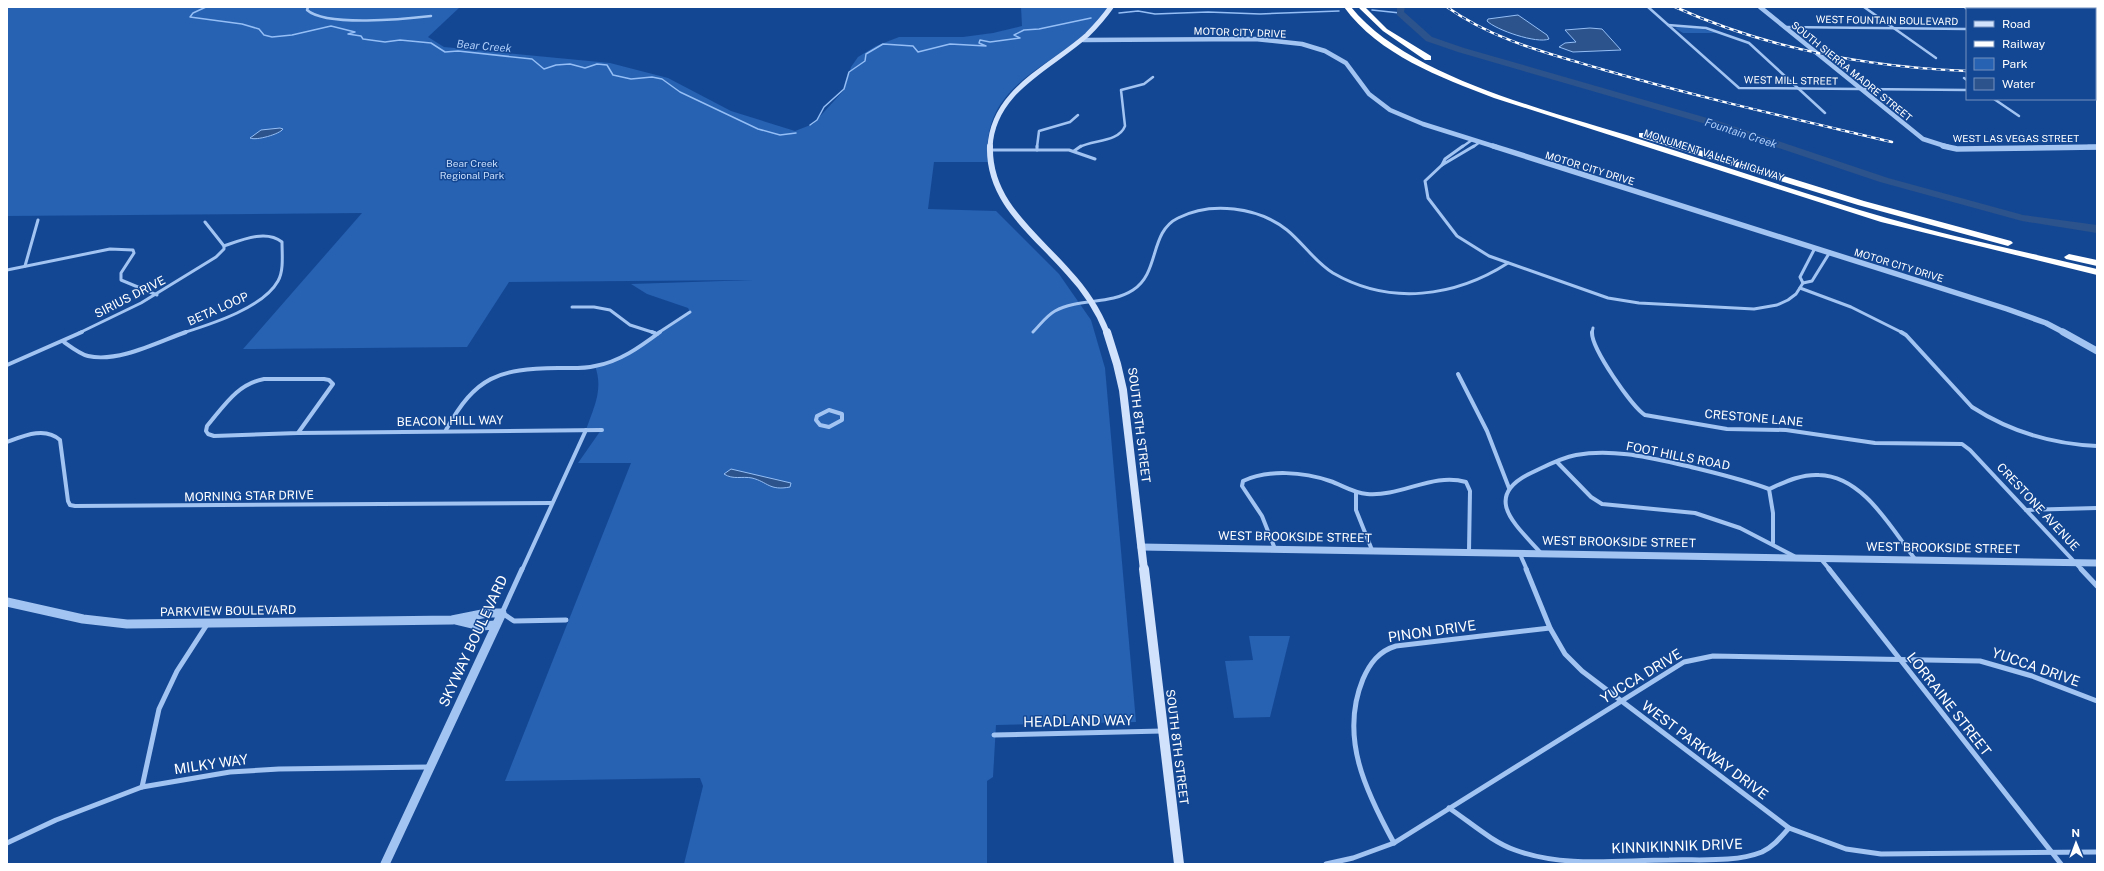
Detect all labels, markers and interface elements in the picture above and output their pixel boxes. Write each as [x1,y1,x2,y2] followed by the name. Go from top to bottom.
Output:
[1966,8,2096,100] legend
[1816,13,1958,27] street label: WEST FOUNTAIN BOULEVARD
[2002,17,2030,31] text: Road
[1789,19,1915,123] street label: SOUTH SIERRA MADRE STREET
[1193,24,1287,40] street label: MOTOR CITY DRIVE
[2002,37,2046,51] text: Railway
[456,38,512,54] water label: Bear Creek
[2002,57,2028,71] text: Park
[1744,73,1838,87] street label: WEST MILL STREET
[2002,77,2036,91] text: Water
[1703,116,1779,150] water label: Fountain Creek
[1642,127,1786,183] street label: MONUMENT VALLEY HIGHWAY
[1953,132,2079,144] street label: WEST LAS VEGAS STREET
[1544,149,1636,187] street label: MOTOR CITY DRIVE
[440,157,505,181] park label: Bear Creek Regional Park
[1853,246,1945,284] street label: MOTOR CITY DRIVE
[92,273,168,321] street label: SIRIUS DRIVE
[185,289,251,329] street label: BETA LOOP
[1125,366,1153,484] street label: SOUTH 8TH STREET
[1704,407,1804,429] street label: CRESTONE LANE
[397,413,504,429] street label: BEACON HILL WAY
[1625,439,1731,473] street label: FOOT HILLS ROAD
[1994,460,2082,554] street label: CRESTONE AVENUE
[184,488,314,504] street label: MORNING STAR DRIVE
[1218,529,1372,545] street label: WEST BROOKSIDE STREET
[1542,534,1696,550] street label: WEST BROOKSIDE STREET
[1866,540,2020,556] street label: WEST BROOKSIDE STREET
[435,573,511,709] street label: SKYWAY BOULEVARD
[160,603,296,619] street label: PARKVIEW BOULEVARD
[1387,617,1477,645] street label: PINON DRIVE
[1990,644,2082,690] street label: YUCCA DRIVE
[1597,645,1685,707] street label: YUCCA DRIVE
[1904,649,1994,759] street label: LORRAINE STREET
[1163,688,1191,806] street label: SOUTH 8TH STREET
[1639,697,1771,803] street label: WEST PARKWAY DRIVE
[1023,712,1133,730] street label: HEADLAND WAY
[173,751,250,777] street label: MILKY WAY
[2056,823,2096,863] north arrow
[2071,827,2080,839] text: N
[1611,836,1743,856] street label: KINNIKINNIK DRIVE

